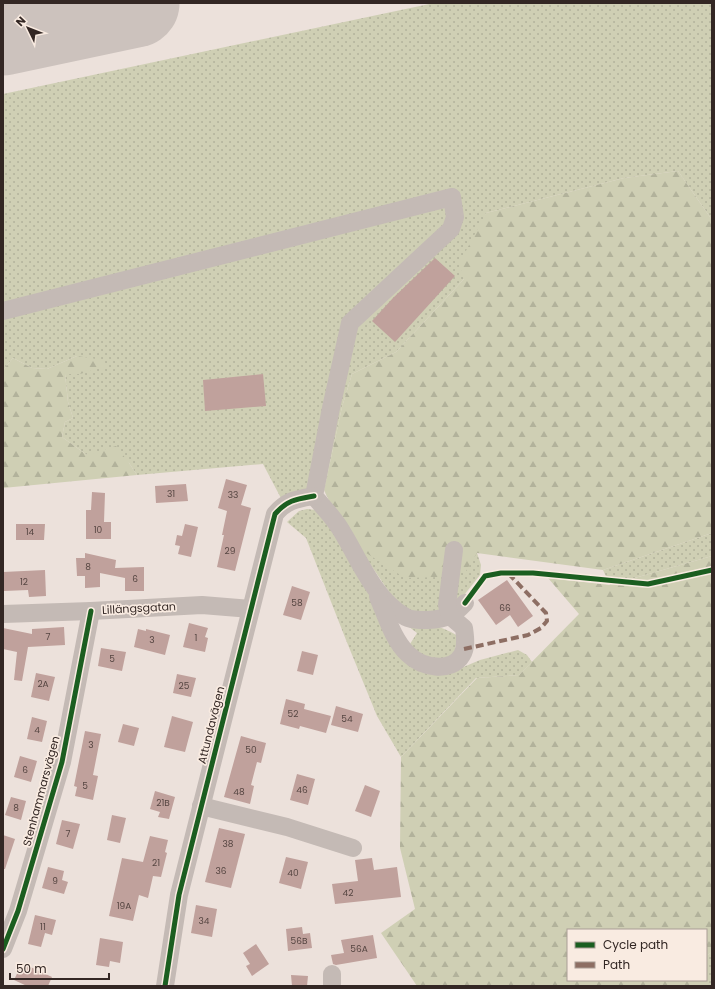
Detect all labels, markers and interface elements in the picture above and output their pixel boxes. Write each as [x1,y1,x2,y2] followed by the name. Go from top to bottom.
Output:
[8,8,48,48] north arrow
[12,13,29,30] text: N
[167,488,175,500] house number: 31
[228,489,238,501] house number: 33
[94,524,103,536] house number: 10
[26,526,35,538] house number: 14
[225,545,236,557] house number: 29
[85,561,91,573] house number: 8
[132,573,138,585] house number: 6
[20,576,28,588] house number: 12
[291,597,303,609] house number: 58
[102,598,176,618] street label: Lillängsgatan
[499,602,511,614] house number: 66
[46,631,51,643] house number: 7
[195,632,198,644] house number: 1
[149,634,155,646] house number: 3
[109,653,115,665] house number: 5
[37,678,49,690] house number: 2A
[179,680,190,692] house number: 25
[194,685,228,765] street label: Attundavägen
[288,708,298,720] house number: 52
[341,713,353,725] house number: 54
[34,724,40,736] house number: 4
[19,734,63,848] street label: Stenhammarsvägen
[88,739,94,751] house number: 3
[245,744,257,756] house number: 50
[22,764,28,776] house number: 6
[82,780,88,792] house number: 5
[296,784,308,796] house number: 46
[233,786,245,798] house number: 48
[156,797,170,809] house number: 21B
[13,802,19,814] house number: 8
[66,828,71,840] house number: 7
[223,838,234,850] house number: 38
[152,857,160,869] house number: 21
[215,865,227,877] house number: 36
[287,867,299,879] house number: 40
[52,875,58,887] house number: 9
[343,887,353,899] house number: 42
[117,900,131,912] house number: 19A
[199,915,210,927] house number: 34
[40,921,46,933] house number: 11
[567,929,707,981] legend
[291,935,308,947] house number: 56B
[603,936,668,953] text: Cycle path
[350,943,368,955] house number: 56A
[10,955,109,981] scale bar
[603,956,630,973] text: Path
[16,960,47,977] text: 50 m

